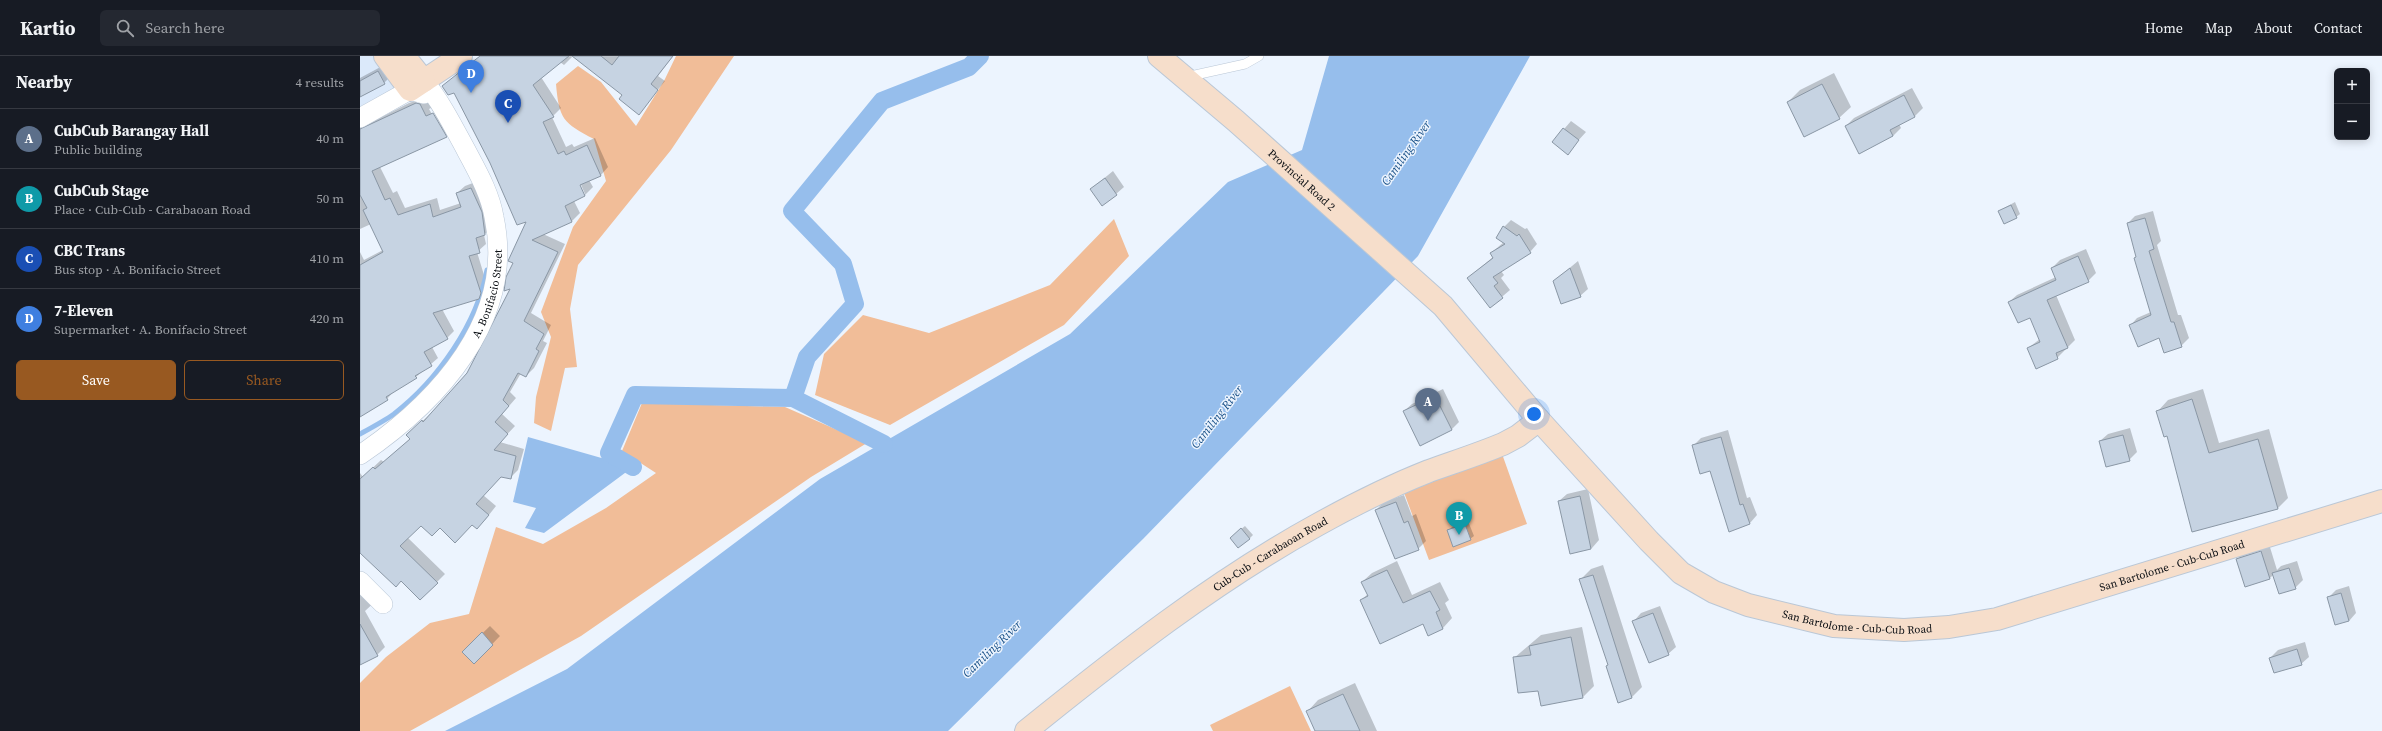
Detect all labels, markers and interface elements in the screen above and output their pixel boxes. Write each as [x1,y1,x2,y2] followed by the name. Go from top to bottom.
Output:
[100,10,380,46] search box
[20,15,76,41] text: Kartio
[114,17,136,39] icon: search
[146,17,225,38] text: Search here
[2145,18,2183,38] text: Home
[2205,18,2232,38] text: Map
[2254,18,2292,38] text: About
[2314,18,2362,38] text: Contact
[458,60,484,93] pin: D
[2334,68,2370,140] map controls
[2334,68,2370,104] button: +
[16,70,72,94] text: Nearby
[296,74,344,91] text: 4 results
[495,90,521,123] pin: C
[2334,104,2370,140] button: −
[1378,116,1435,189] water label: Camiling River
[54,120,209,141] text: CubCub Barangay Hall
[25,130,33,147] text: A
[316,130,344,147] text: 40 m
[54,141,142,158] text: Public building
[1265,146,1339,214] street label: Provincial Road 2
[54,180,149,201] text: CubCub Stage
[25,190,33,207] text: B
[316,190,344,207] text: 50 m
[54,201,251,218] text: Place · Cub-Cub - Carabaoan Road
[54,240,125,261] text: CBC Trans
[468,249,505,340] street label: A. Bonifacio Street
[25,250,33,267] text: C
[310,250,344,267] text: 410 m
[54,261,220,278] text: Bus stop · A. Bonifacio Street
[54,300,113,321] text: 7-Eleven
[24,310,34,327] text: D
[310,310,344,327] text: 420 m
[54,321,247,338] text: Supermarket · A. Bonifacio Street
[16,360,176,400] button: Save
[184,360,344,400] button: Share
[1187,381,1247,452] water label: Camiling River
[1415,388,1441,421] pin: A
[1524,404,1544,424] your location
[1446,502,1472,535] pin: B
[1210,513,1331,595] street label: Cub-Cub - Carabaoan Road
[2097,536,2247,595] street label: San Bartolome - Cub-Cub Road
[1781,606,1933,638] street label: San Bartolome - Cub-Cub Road
[959,616,1026,681] water label: Camiling River

